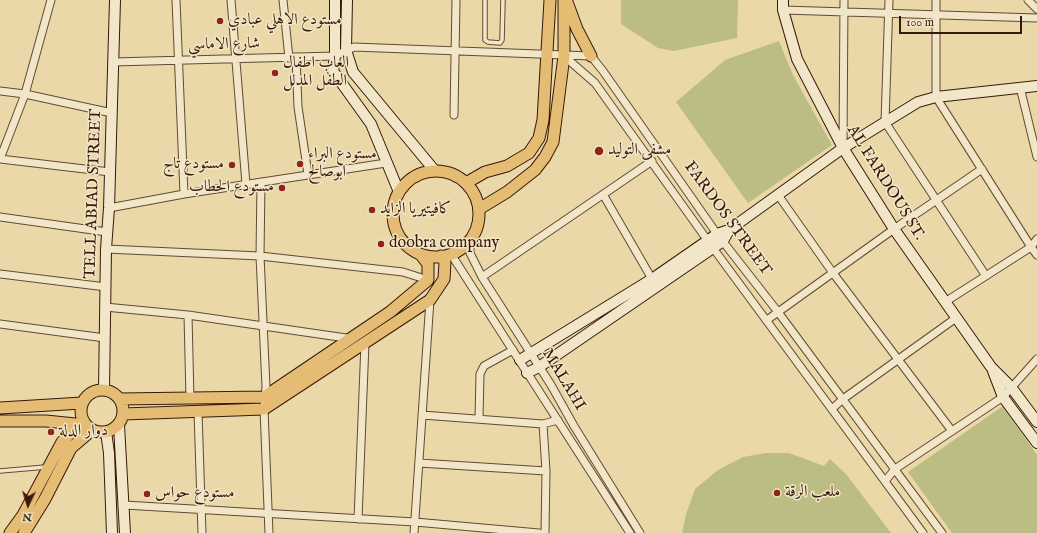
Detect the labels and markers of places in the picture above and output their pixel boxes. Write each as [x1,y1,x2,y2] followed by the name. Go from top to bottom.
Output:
[228,11,342,31] place label: مستودع الاهلي عبادي
[215,16,225,26] marker: مستودع الاهلي عبادي
[283,54,349,92] place label: العاب اطفال الطفل المدلل
[270,68,280,78] marker: العاب اطفال الطفل المدلل
[608,141,671,161] place label: مشفى التوليد
[308,145,377,183] place label: مستودع البراء ابوصالح
[593,145,605,157] marker: مشفى التوليد
[163,155,224,175] place label: مستودع تاج
[295,159,305,169] marker: مستودع البراء ابوصالح
[227,160,237,170] marker: مستودع تاج
[189,178,274,198] place label: مستودع الحطاب
[277,183,287,193] marker: مستودع الحطاب
[380,200,451,220] place label: كافيتيريا الزايد
[367,205,377,215] marker: كافيتيريا الزايد
[389,234,499,254] place label: doobra company
[376,239,386,249] marker: doobra company
[59,422,108,442] place label: دوار الدلة
[46,427,56,437] marker: دوار الدلة
[785,483,840,503] place label: ملعب الرقة
[155,484,234,504] place label: مستودع حواس
[772,488,782,498] marker: ملعب الرقة
[142,489,152,499] marker: مستودع حواس

